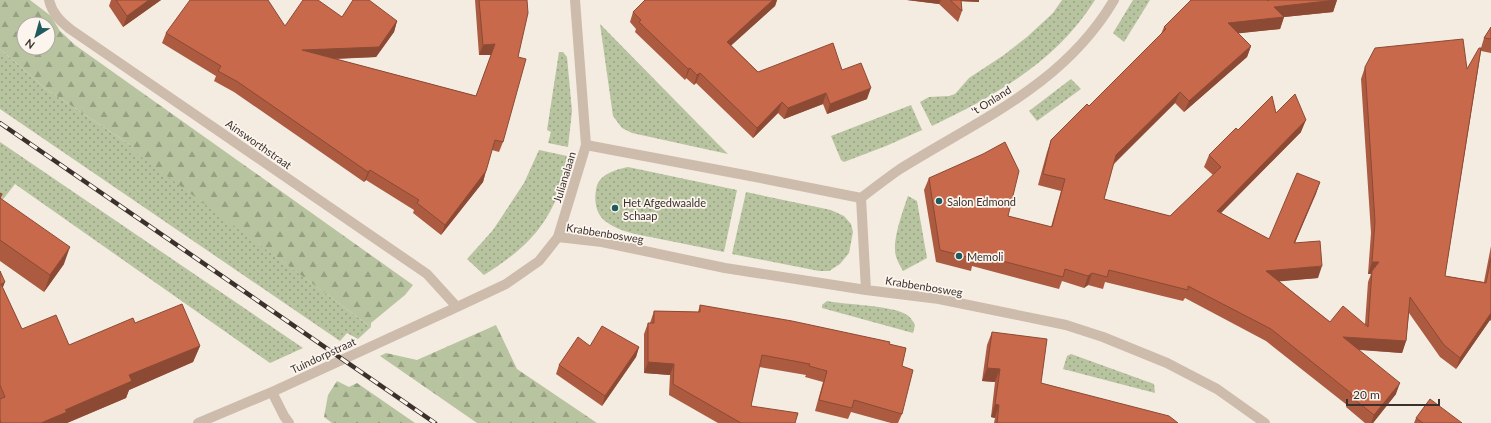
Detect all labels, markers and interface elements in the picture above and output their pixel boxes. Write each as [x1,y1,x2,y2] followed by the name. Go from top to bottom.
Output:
[16,16,56,56] north arrow
[22,37,37,52] text: N
[969,83,1013,117] street label: 't Onland
[224,117,294,172] street label: Ainsworthstraat
[550,150,578,204] street label: Julianalaan
[947,195,1016,208] place label: Salon Edmond
[623,196,706,222] place label: Het Afgedwaalde Schaap
[934,196,944,206] marker: Salon Edmond
[610,203,620,213] marker: Het Afgedwaalde Schaap
[565,220,645,246] street label: Krabbenbosweg
[967,250,1004,263] place label: Memoli
[954,251,964,261] marker: Memoli
[884,273,964,299] street label: Krabbenbosweg
[288,334,358,376] street label: Tuindorpstraat
[1347,381,1439,407] scale bar
[1353,387,1380,402] text: 20 m

